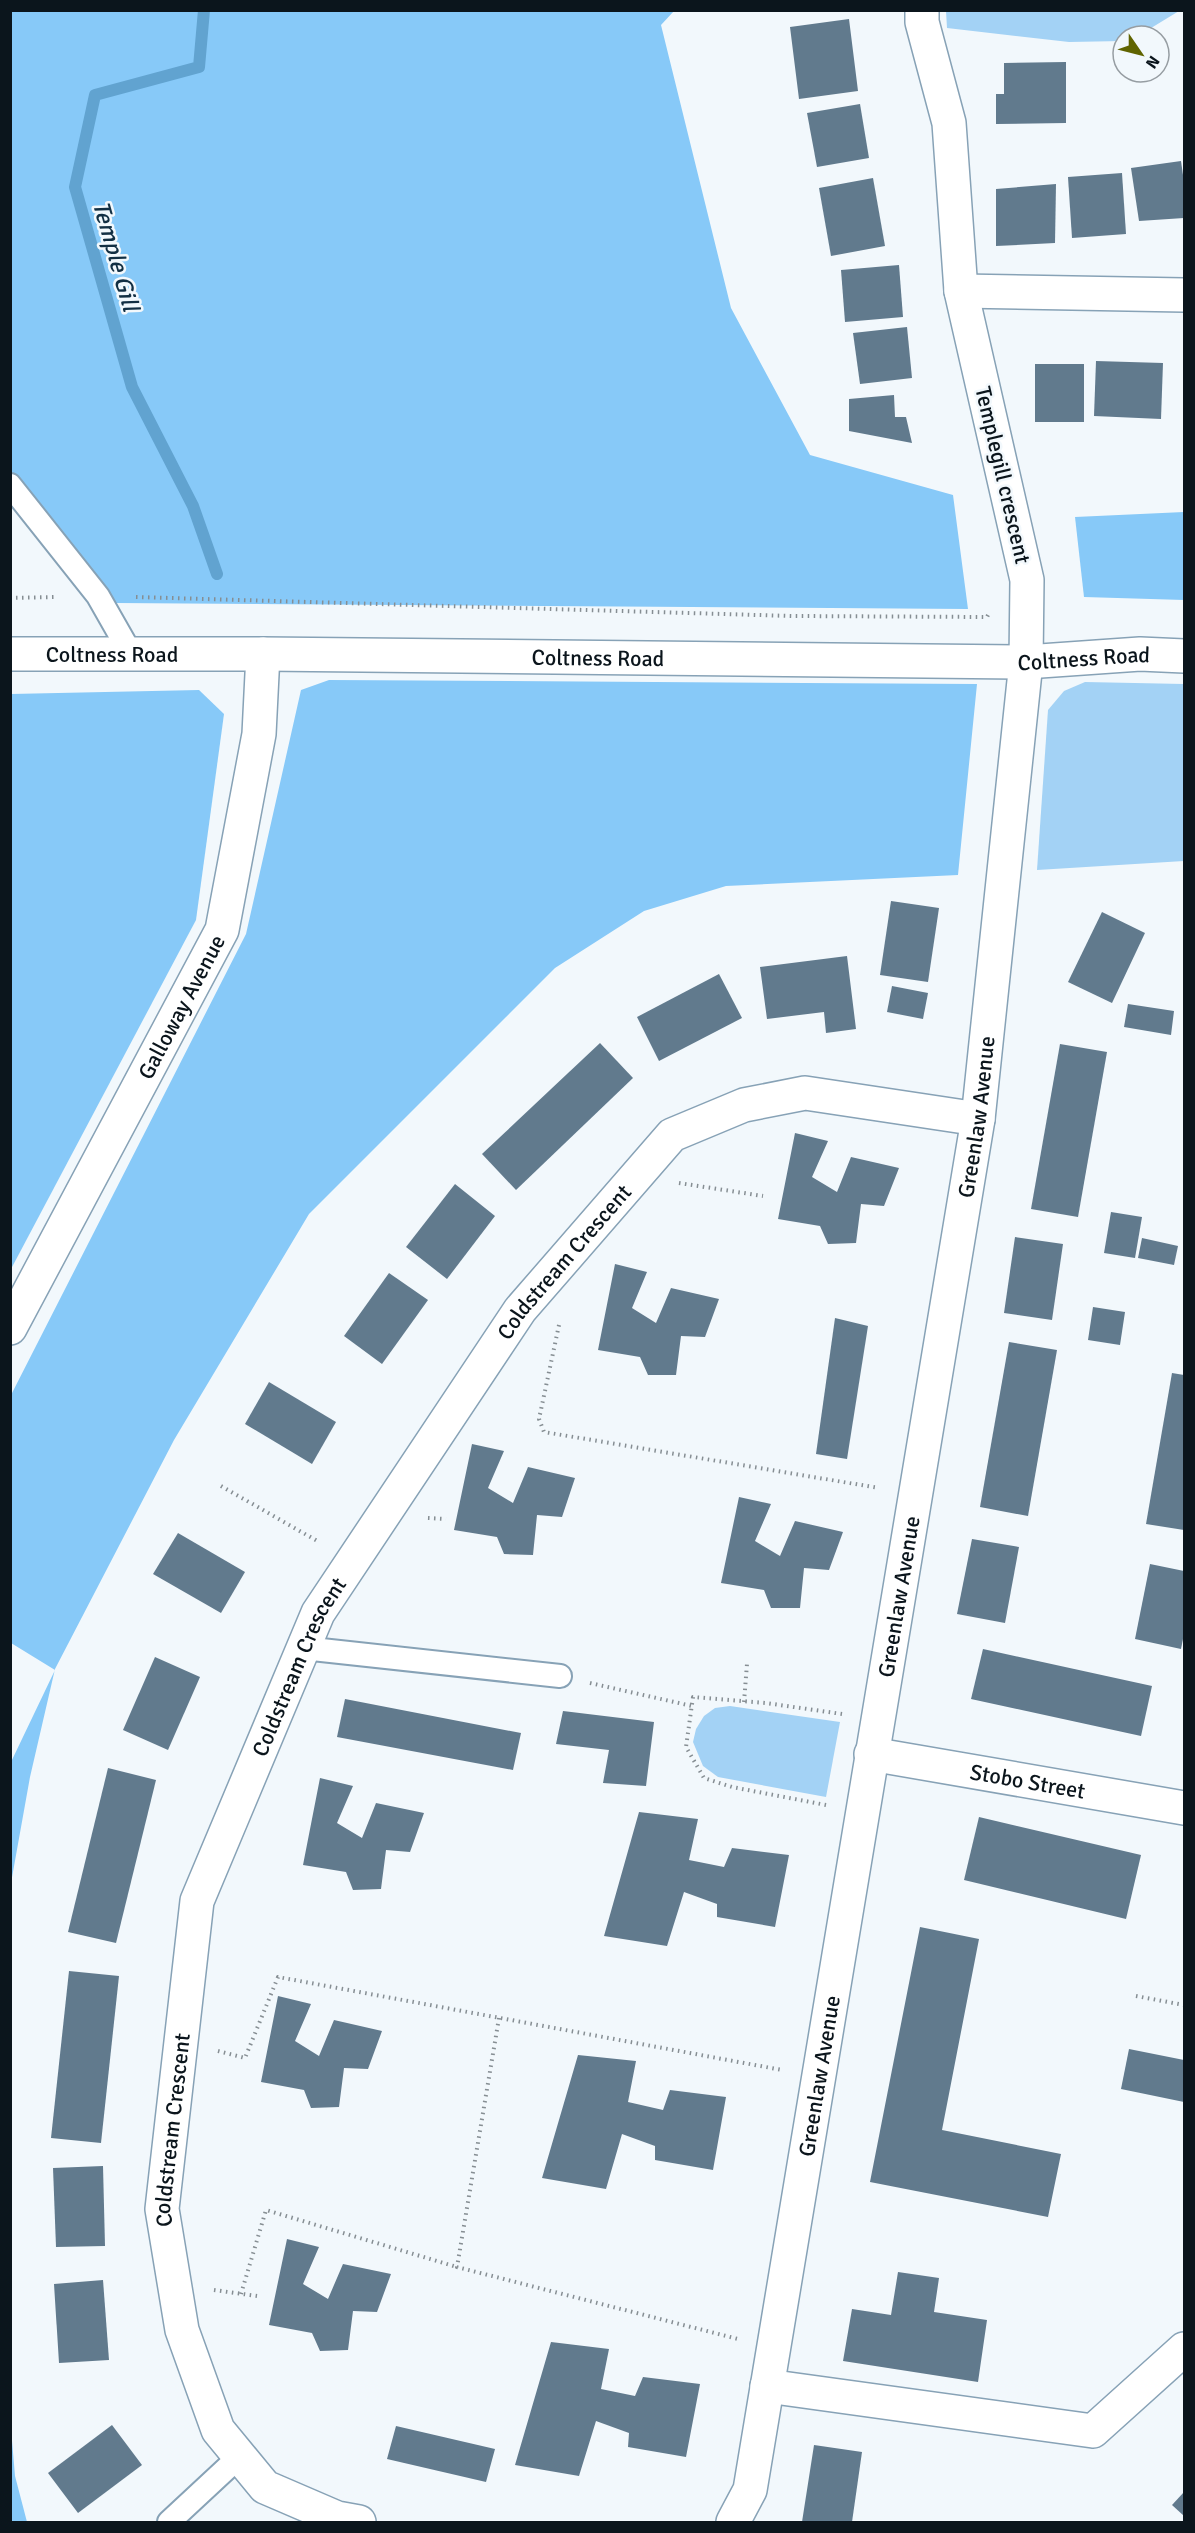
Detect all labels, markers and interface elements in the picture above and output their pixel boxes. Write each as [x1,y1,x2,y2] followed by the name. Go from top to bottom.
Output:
[1111,24,1171,84] north arrow
[1141,52,1164,72] text: N
[86,197,147,317] water label: Temple Gill
[969,384,1037,567] street label: Templegill crescent
[1017,640,1151,676] street label: Coltness Road
[46,641,178,668] street label: Coltness Road
[532,643,664,672] street label: Coltness Road
[132,930,231,1084] street label: Galloway Avenue
[952,1035,1000,1200] street label: Greenlaw Avenue
[491,1178,637,1345] street label: Coldstream Crescent
[872,1514,925,1679] street label: Greenlaw Avenue
[246,1572,352,1761] street label: Coldstream Crescent
[968,1758,1088,1804] street label: Stobo Street
[792,1993,846,2158] street label: Greenlaw Avenue
[148,2031,195,2229] street label: Coldstream Crescent

